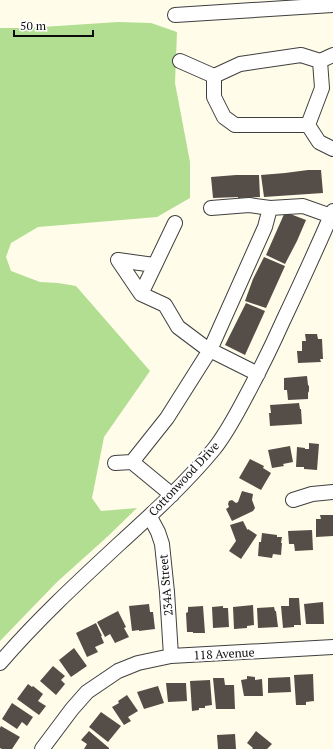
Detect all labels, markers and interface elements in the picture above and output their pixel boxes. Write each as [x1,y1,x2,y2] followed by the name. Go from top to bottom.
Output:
[14,12,93,38] scale bar
[20,18,47,33] text: 50 m
[145,438,222,519] street label: Cottonwood Drive
[155,553,176,617] street label: 234A Street
[193,644,255,663] street label: 118 Avenue

